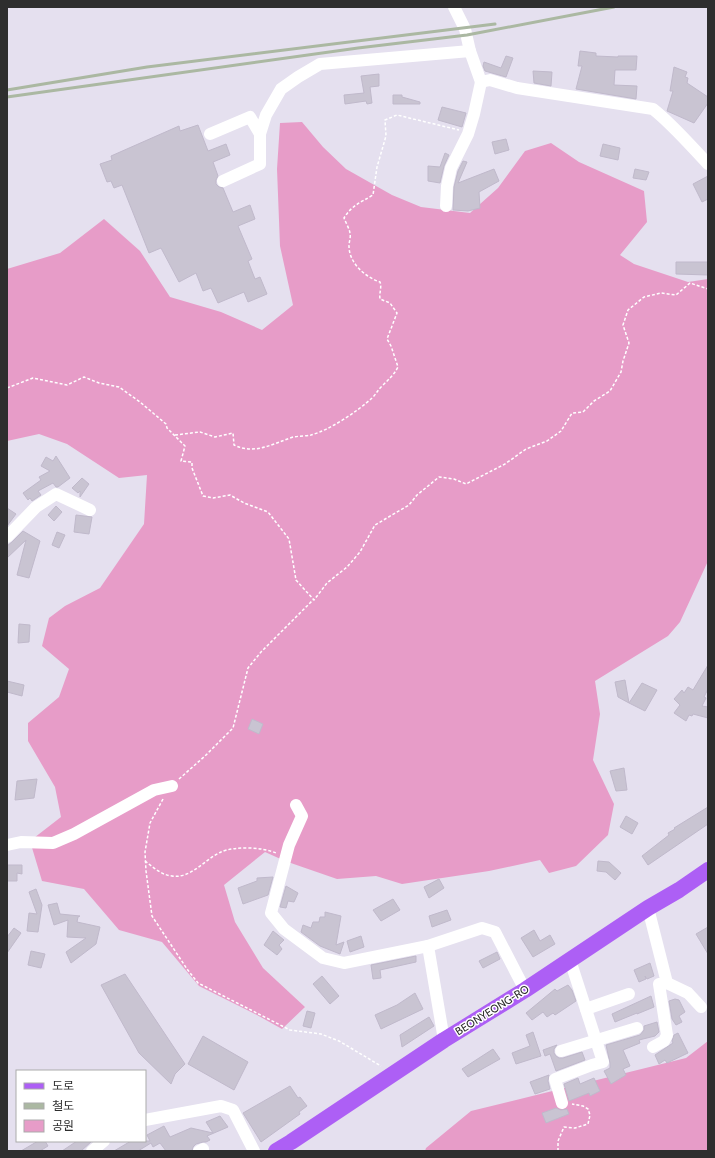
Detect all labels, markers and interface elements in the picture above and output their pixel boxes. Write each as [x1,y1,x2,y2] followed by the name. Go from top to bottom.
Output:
[453,981,532,1038] street label: BEONYEONG-RO
[16,1070,146,1142] legend
[52,1078,74,1093] text: 도로
[52,1098,74,1113] text: 철도
[52,1118,74,1133] text: 공원

